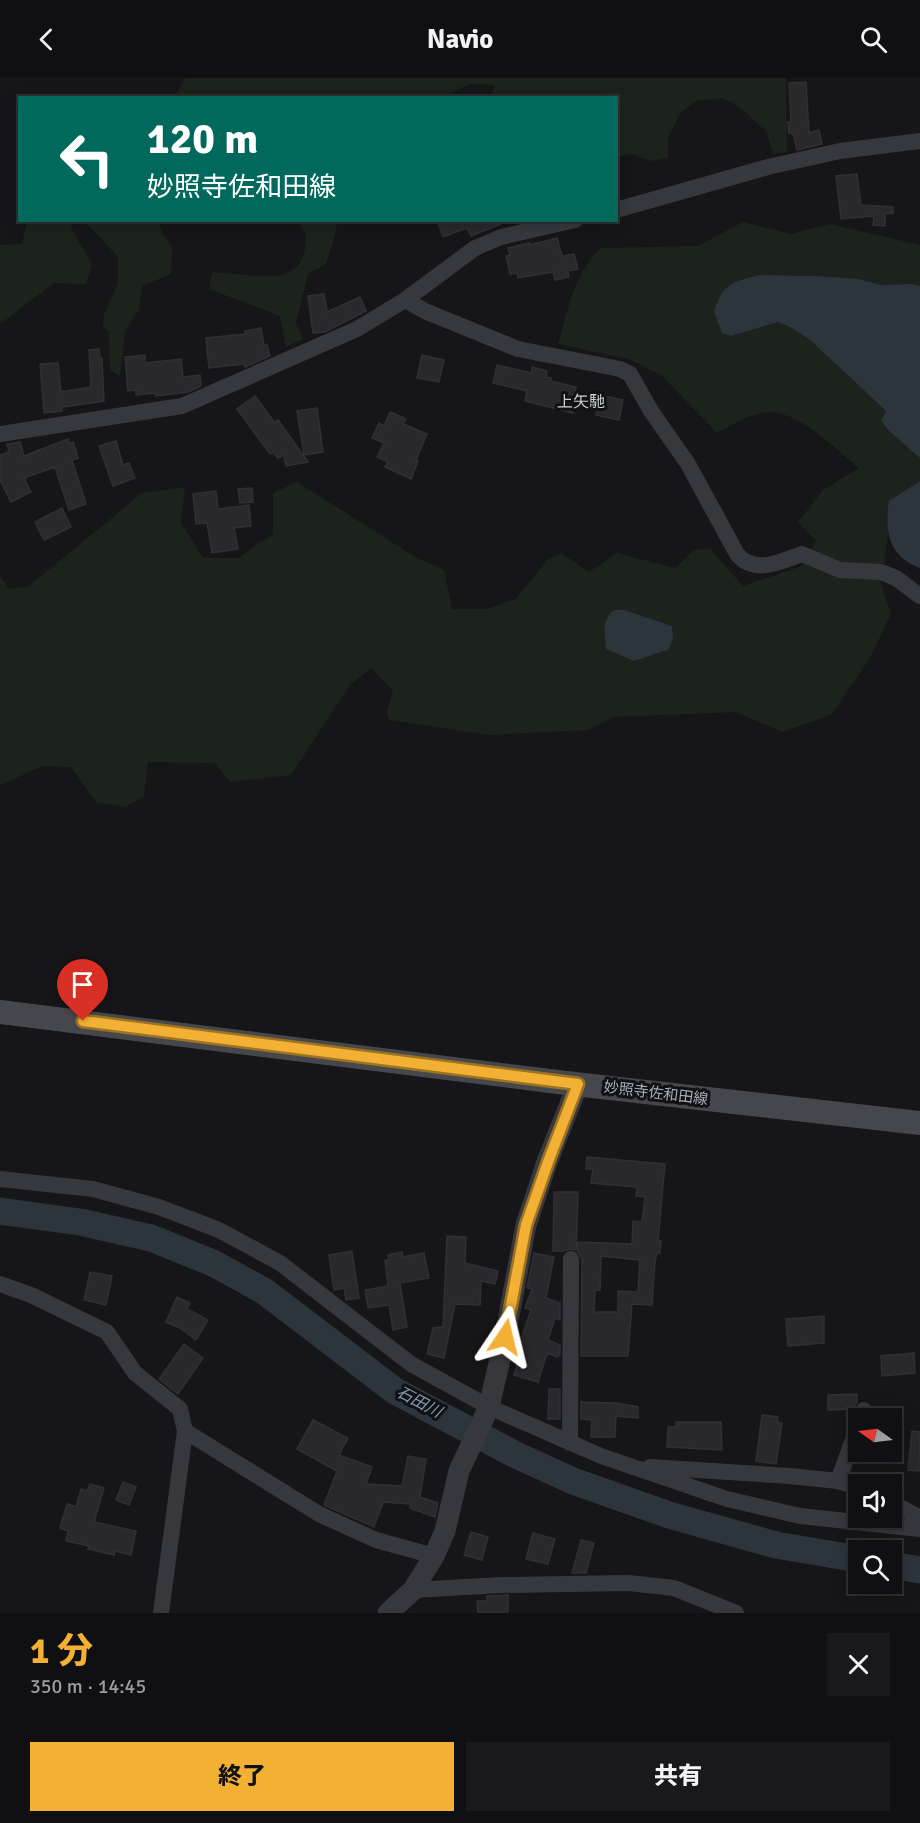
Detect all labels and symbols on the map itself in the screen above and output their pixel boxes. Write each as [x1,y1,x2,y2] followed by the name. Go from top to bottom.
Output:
[557,392,605,412] district label: 上矢馳
[57,959,108,1021] pin
[603,1078,709,1108] street label: 妙照寺佐和田線
[473,1305,537,1369] position arrow
[393,1382,447,1423] water label: 石田川
[848,1408,902,1462] north arrow

